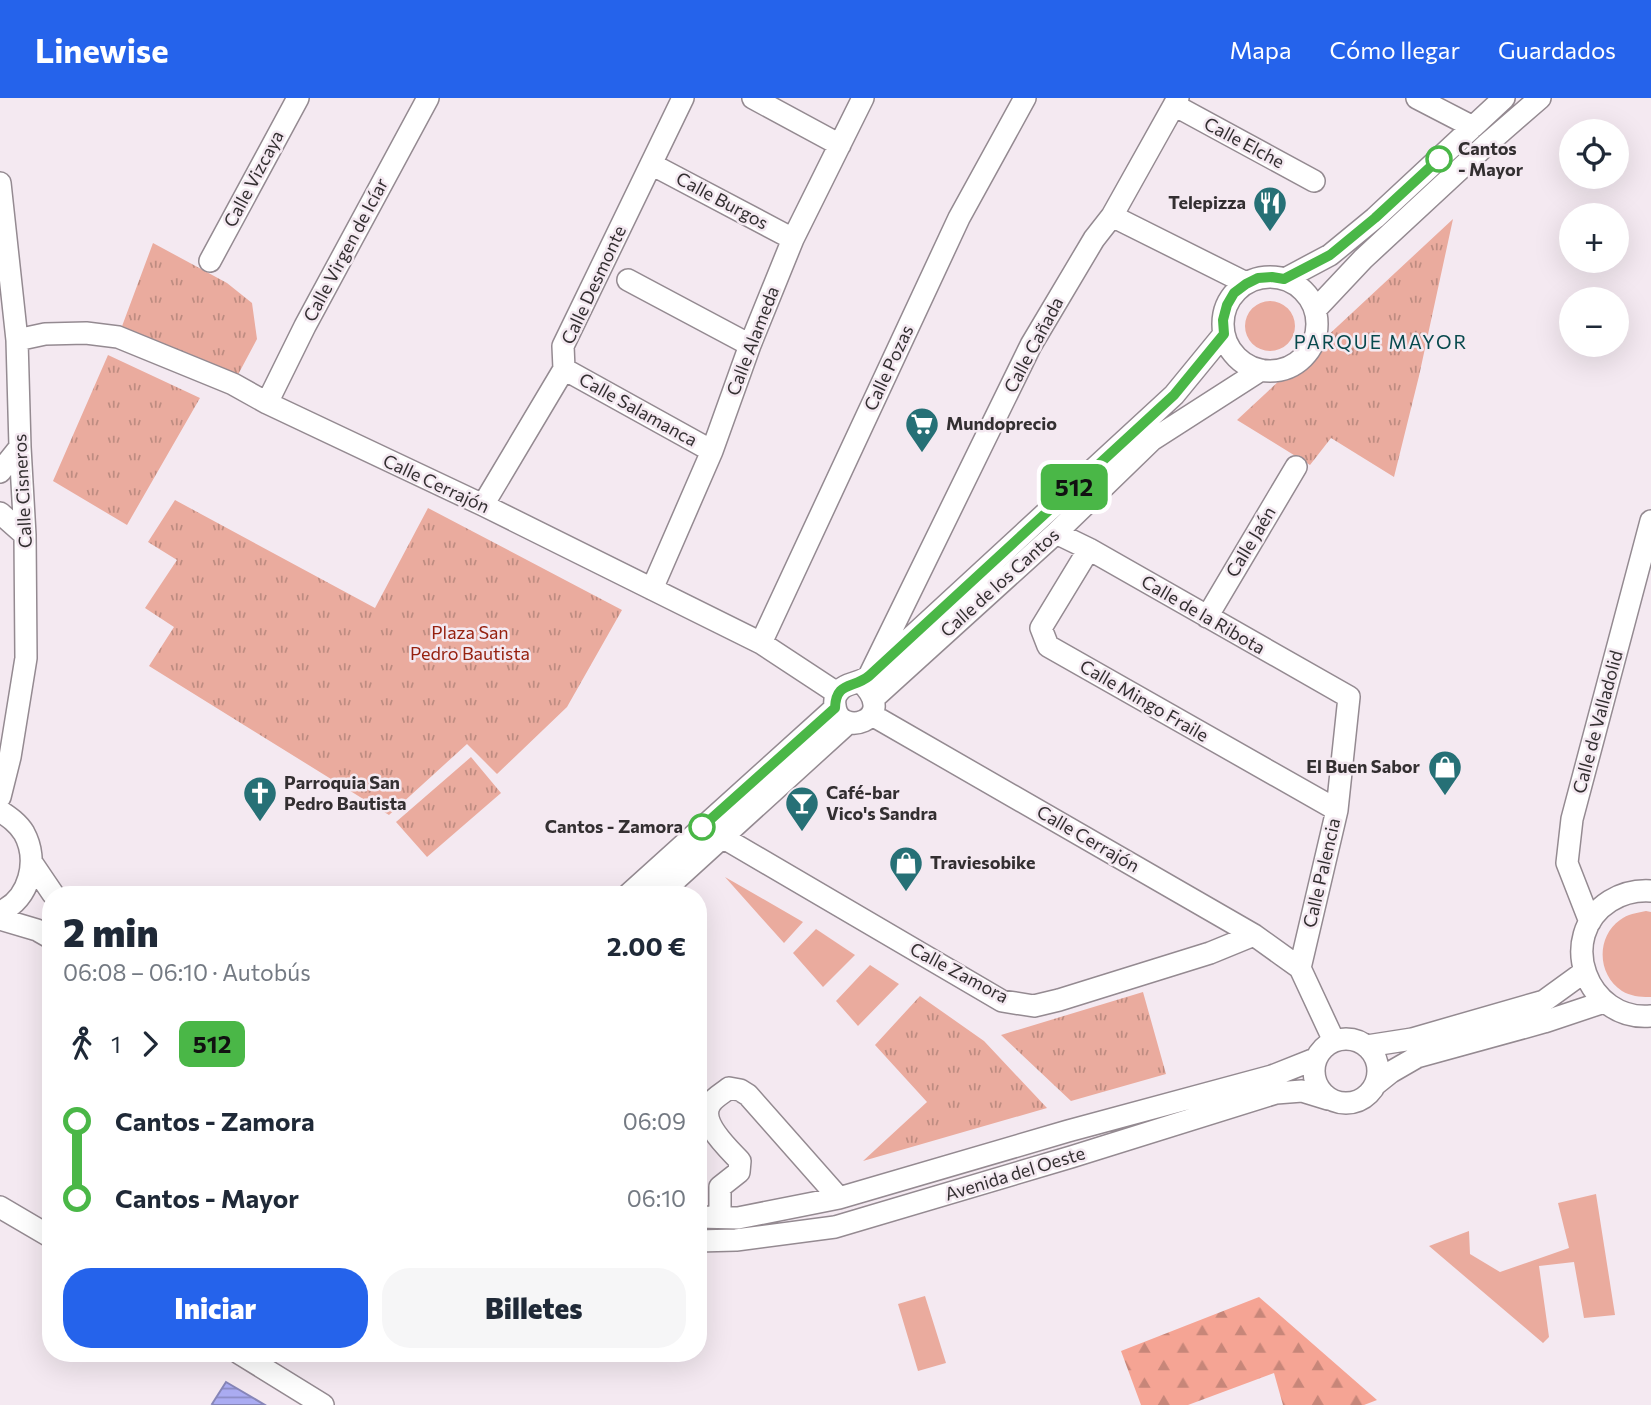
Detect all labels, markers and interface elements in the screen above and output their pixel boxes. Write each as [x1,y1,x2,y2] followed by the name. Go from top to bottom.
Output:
[35,29,169,70] text: Linewise
[1229,35,1292,64] text: Mapa
[1330,35,1460,64] text: Cómo llegar
[1498,35,1616,64] text: Guardados
[1201,112,1288,172] street label: Calle Elche
[1559,119,1629,357] map controls
[1559,119,1629,189] button: locate
[218,126,288,231] street label: Calle Vizcaya
[1458,137,1524,180] place label: Cantos - Mayor
[1426,146,1452,172] marker: Cantos - Mayor
[673,167,772,234] street label: Calle Burgos
[298,174,392,325] street label: Calle Virgen de Icíar
[1251,184,1289,233] restaurant icon: Telepizza
[1168,191,1246,213] place label: Telepizza
[1559,203,1629,273] button: +
[556,222,630,347] street label: Calle Desmonte
[721,283,783,398] street label: Calle Alameda
[1559,287,1629,357] button: −
[999,293,1068,396] street label: Calle Cañada
[859,321,918,414] street label: Calle Pozas
[1294,330,1468,353] district label: PARQUE MAYOR
[576,368,701,451] street label: Calle Salamanca
[903,405,941,454] supermarket icon: Mundoprecio
[946,412,1057,434] place label: Mundoprecio
[8,433,36,549] street label: Calle Cisneros
[380,449,493,517] street label: Calle Cerrajón
[1034,464,1114,510] line badge: 512
[1055,472,1093,501] text: 512
[1221,502,1280,581] street label: Calle Jaén
[935,523,1063,641] street label: Calle de los Cantos
[1138,570,1269,659] street label: Calle de la Ribota
[410,621,530,664] park label: Plaza San Pedro Bautista
[1567,648,1627,796] street label: Calle de Valladolid
[1076,654,1213,746] street label: Calle Mingo Fraile
[1426,748,1464,797] shop icon: El Buen Sabor
[1306,755,1421,777] place label: El Buen Sabor
[284,771,406,814] place label: Parroquia San Pedro Bautista
[241,774,279,823] church icon: Parroquia San Pedro Bautista
[826,781,937,824] place label: Café-bar Vico's Sandra
[783,784,821,833] bar icon: Café-bar Vico's Sandra
[1033,800,1144,876] street label: Calle Cerrajón
[689,814,715,840] marker: Cantos - Zamora
[545,815,683,837] place label: Cantos - Zamora
[1298,816,1344,930] street label: Calle Palencia
[887,844,925,893] shop icon: Traviesobike
[930,851,1035,873] place label: Traviesobike
[63,908,158,955] text: 2 min
[607,930,686,961] text: 2.00 €
[907,937,1012,1007] street label: Calle Zamora
[63,958,311,986] text: 06:08 – 06:10 · Autobús
[63,1025,101,1063] icon: walk
[131,1025,169,1063] icon: forward
[193,1029,231,1058] text: 512
[111,1030,121,1058] text: 1
[115,1105,315,1136] text: Cantos - Zamora
[623,1107,686,1135] text: 06:09
[942,1141,1087,1205] street label: Avenida del Oeste
[115,1182,299,1213] text: Cantos - Mayor
[627,1184,686,1212] text: 06:10
[63,1268,368,1348] button: Iniciar
[382,1268,686,1348] button: Billetes

